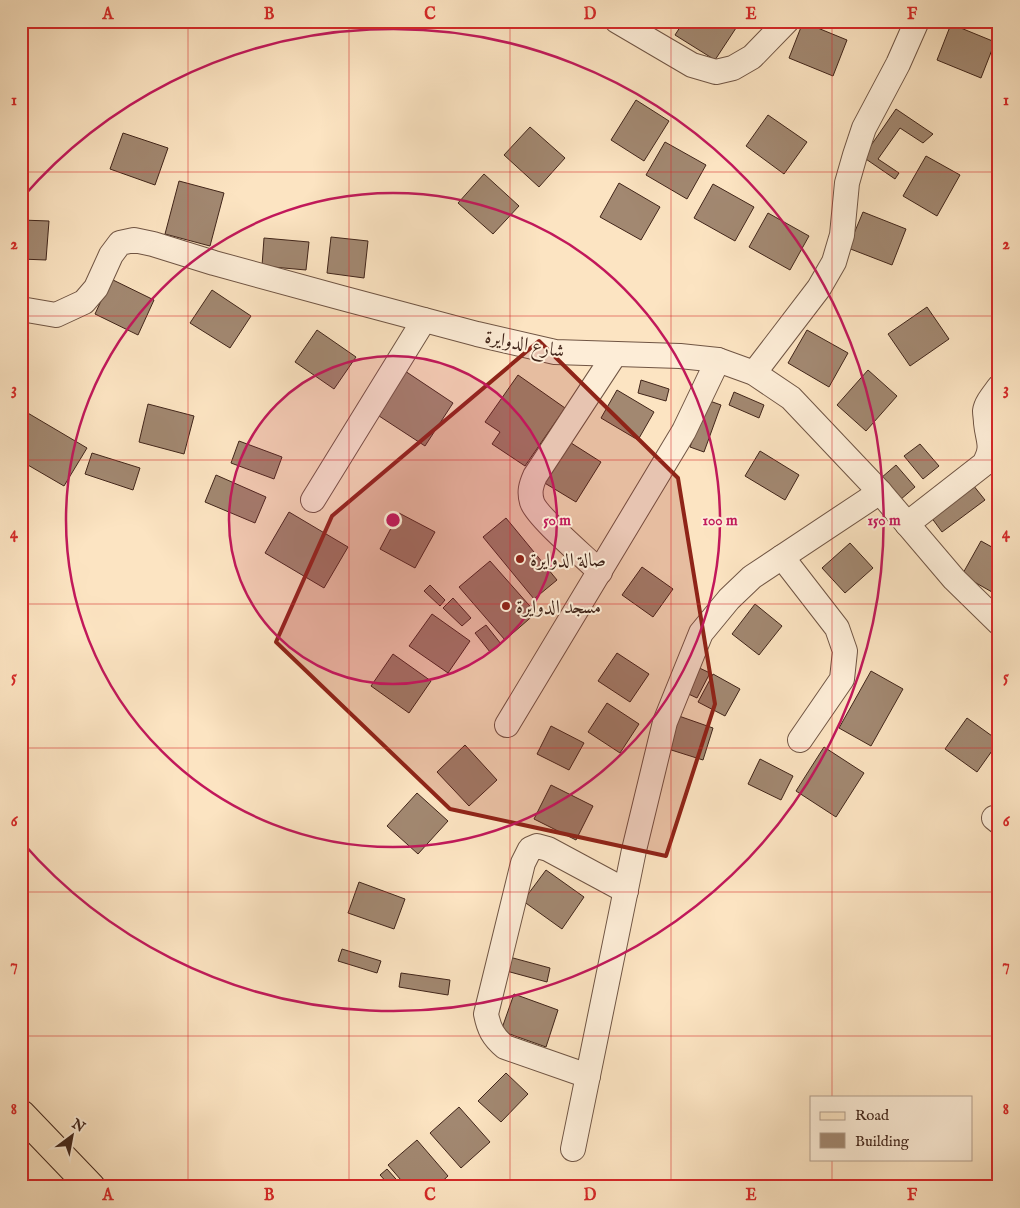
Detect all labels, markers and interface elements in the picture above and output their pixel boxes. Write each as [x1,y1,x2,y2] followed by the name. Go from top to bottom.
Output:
[102,5,115,25] text: A
[264,5,275,25] text: B
[424,5,436,25] text: C
[584,5,597,25] text: D
[745,5,757,25] text: E
[907,5,918,25] text: F
[11,91,17,111] text: 1
[1003,91,1009,111] text: 1
[10,235,18,255] text: 2
[1002,235,1010,255] text: 2
[482,325,567,366] street label: شارع الدوايرة
[11,380,17,400] text: 3
[1003,380,1009,400] text: 3
[384,511,402,529] centre of rings
[543,511,571,530] text: 50 m
[702,511,738,530] text: 100 m
[867,511,901,530] text: 150 m
[10,524,19,544] text: 4
[1002,524,1011,544] text: 4
[530,549,606,573] place label: صالة الدوايرة
[514,553,526,565] marker: صالة الدوايرة
[516,596,601,620] place label: مسجد الدوايرة
[500,600,512,612] marker: مسجد الدوايرة
[11,668,17,688] text: 5
[1003,668,1009,688] text: 5
[11,812,19,832] text: 6
[1003,812,1011,832] text: 6
[10,956,18,976] text: 7
[1002,956,1010,976] text: 7
[810,1096,972,1160] legend
[11,1100,17,1120] text: 8
[1003,1100,1009,1120] text: 8
[855,1106,890,1125] text: Road
[48,1110,98,1160] north arrow
[68,1114,88,1137] text: N
[855,1132,910,1151] text: Building
[102,1186,115,1206] text: A
[264,1186,275,1206] text: B
[424,1186,436,1206] text: C
[584,1186,597,1206] text: D
[745,1186,757,1206] text: E
[907,1186,918,1206] text: F

